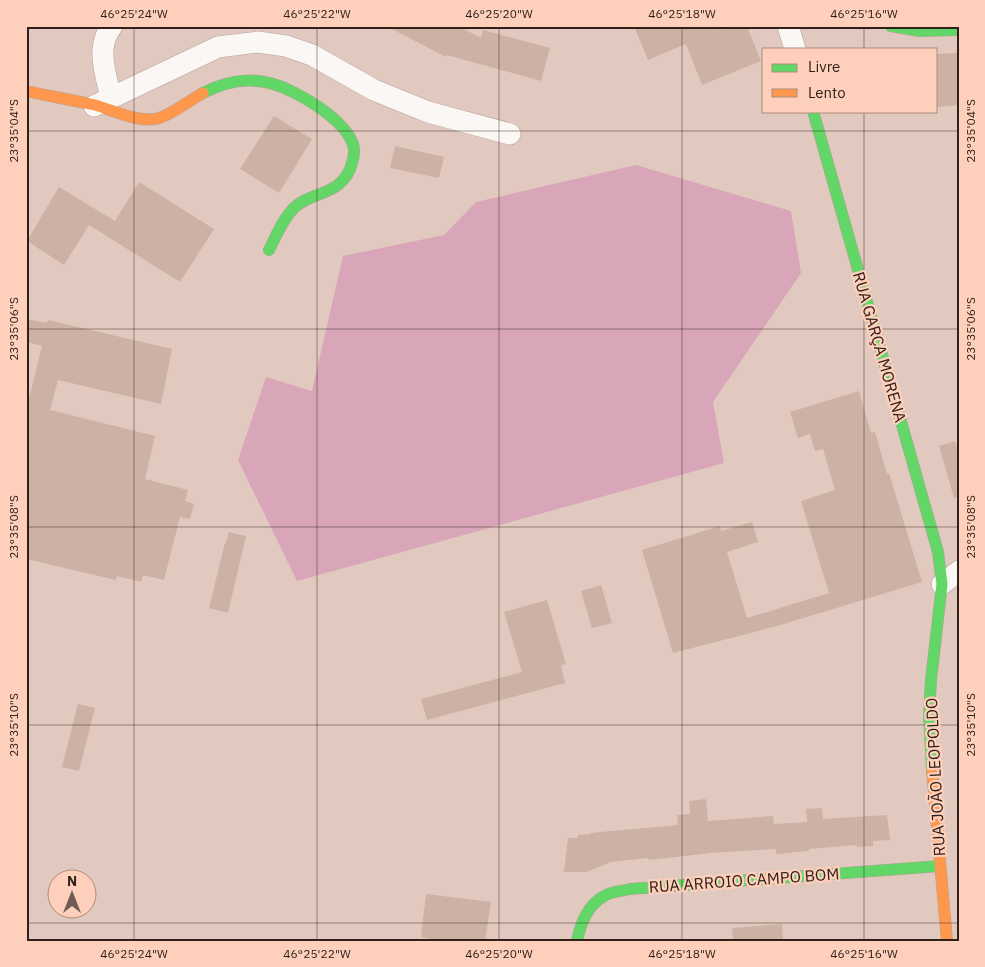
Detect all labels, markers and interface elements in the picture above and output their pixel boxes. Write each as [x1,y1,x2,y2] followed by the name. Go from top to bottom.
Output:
[100,6,168,21] text: 46°25'24"W
[283,6,351,21] text: 46°25'22"W
[465,6,533,21] text: 46°25'20"W
[648,6,716,21] text: 46°25'18"W
[830,6,898,21] text: 46°25'16"W
[762,48,938,112] legend
[808,57,840,76] text: Livre
[808,83,846,102] text: Lento
[6,99,21,163] text: 23°35'04"S
[963,99,978,163] text: 23°35'04"S
[849,269,911,425] street label: RUA GARÇA MORENA
[6,297,21,361] text: 23°35'06"S
[963,297,978,361] text: 23°35'06"S
[6,495,21,559] text: 23°35'08"S
[963,495,978,559] text: 23°35'08"S
[6,693,21,757] text: 23°35'10"S
[963,693,978,757] text: 23°35'10"S
[921,697,949,857] street label: RUA JOÃO LEOPOLDO
[648,863,840,897] street label: RUA ARROIO CAMPO BOM
[48,870,98,920] north arrow
[67,872,77,890] text: N
[100,946,168,961] text: 46°25'24"W
[283,946,351,961] text: 46°25'22"W
[465,946,533,961] text: 46°25'20"W
[648,946,716,961] text: 46°25'18"W
[830,946,898,961] text: 46°25'16"W

